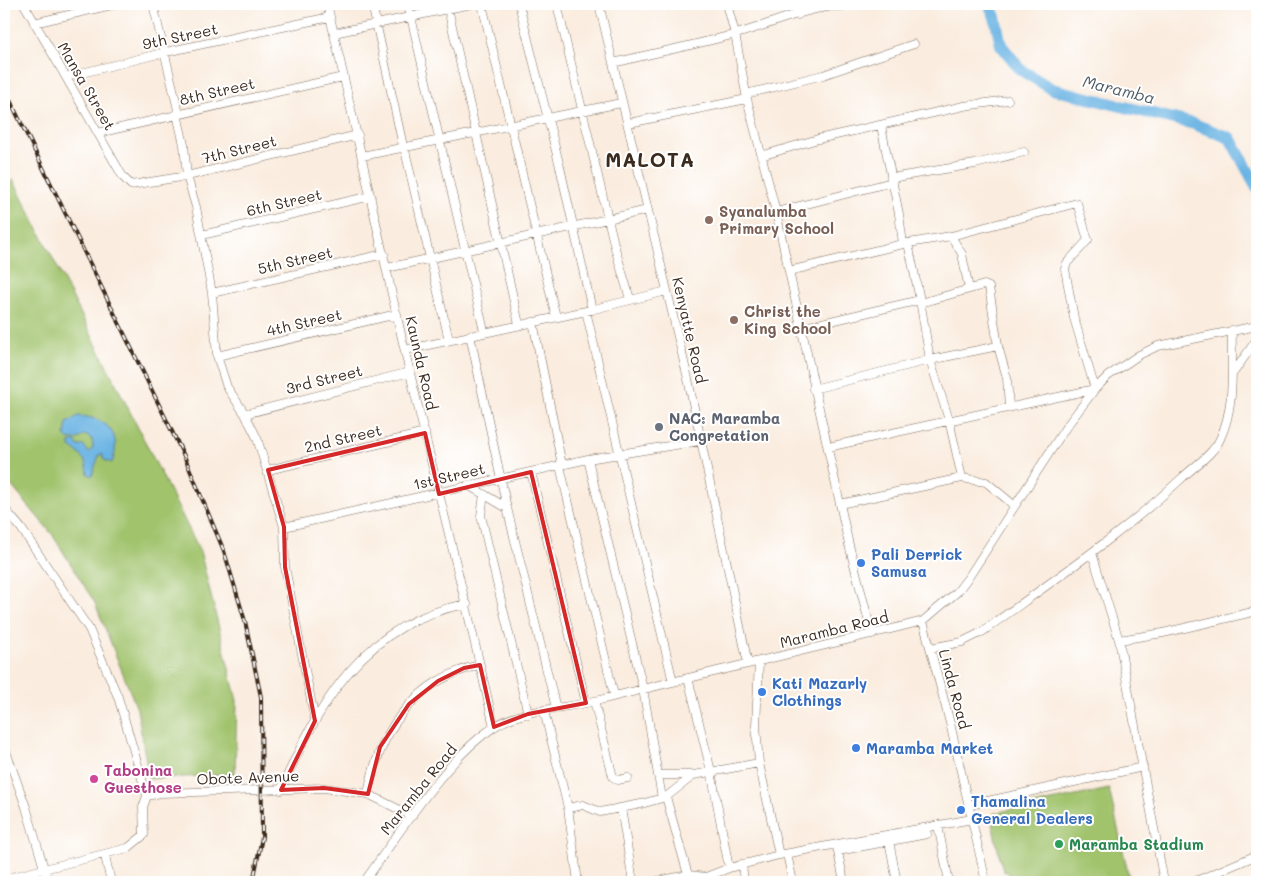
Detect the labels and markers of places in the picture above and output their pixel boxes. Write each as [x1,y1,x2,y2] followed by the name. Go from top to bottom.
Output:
[719,201,834,238] place label: Syanalumba Primary School
[703,214,715,226] marker: Syanalumba Primary School
[744,301,831,338] place label: Christ the King School
[728,314,740,326] marker: Christ the King School
[669,408,780,445] place label: NAC: Maramba Congretation
[653,421,665,433] marker: NAC: Maramba Congretation
[871,544,962,581] place label: Pali Derrick Samusa
[855,557,867,569] marker: Pali Derrick Samusa
[772,673,867,710] place label: Kati Mazarly Clothings
[756,686,768,698] marker: Kati Mazarly Clothings
[866,738,994,758] place label: Maramba Market
[850,742,862,754] marker: Maramba Market
[104,760,182,797] place label: Tabonina Guesthose
[88,773,100,785] marker: Tabonina Guesthose
[971,791,1093,828] place label: Thamalina General Dealers
[955,804,967,816] marker: Thamalina General Dealers
[1069,834,1204,854] place label: Maramba Stadium
[1053,838,1065,850] marker: Maramba Stadium

